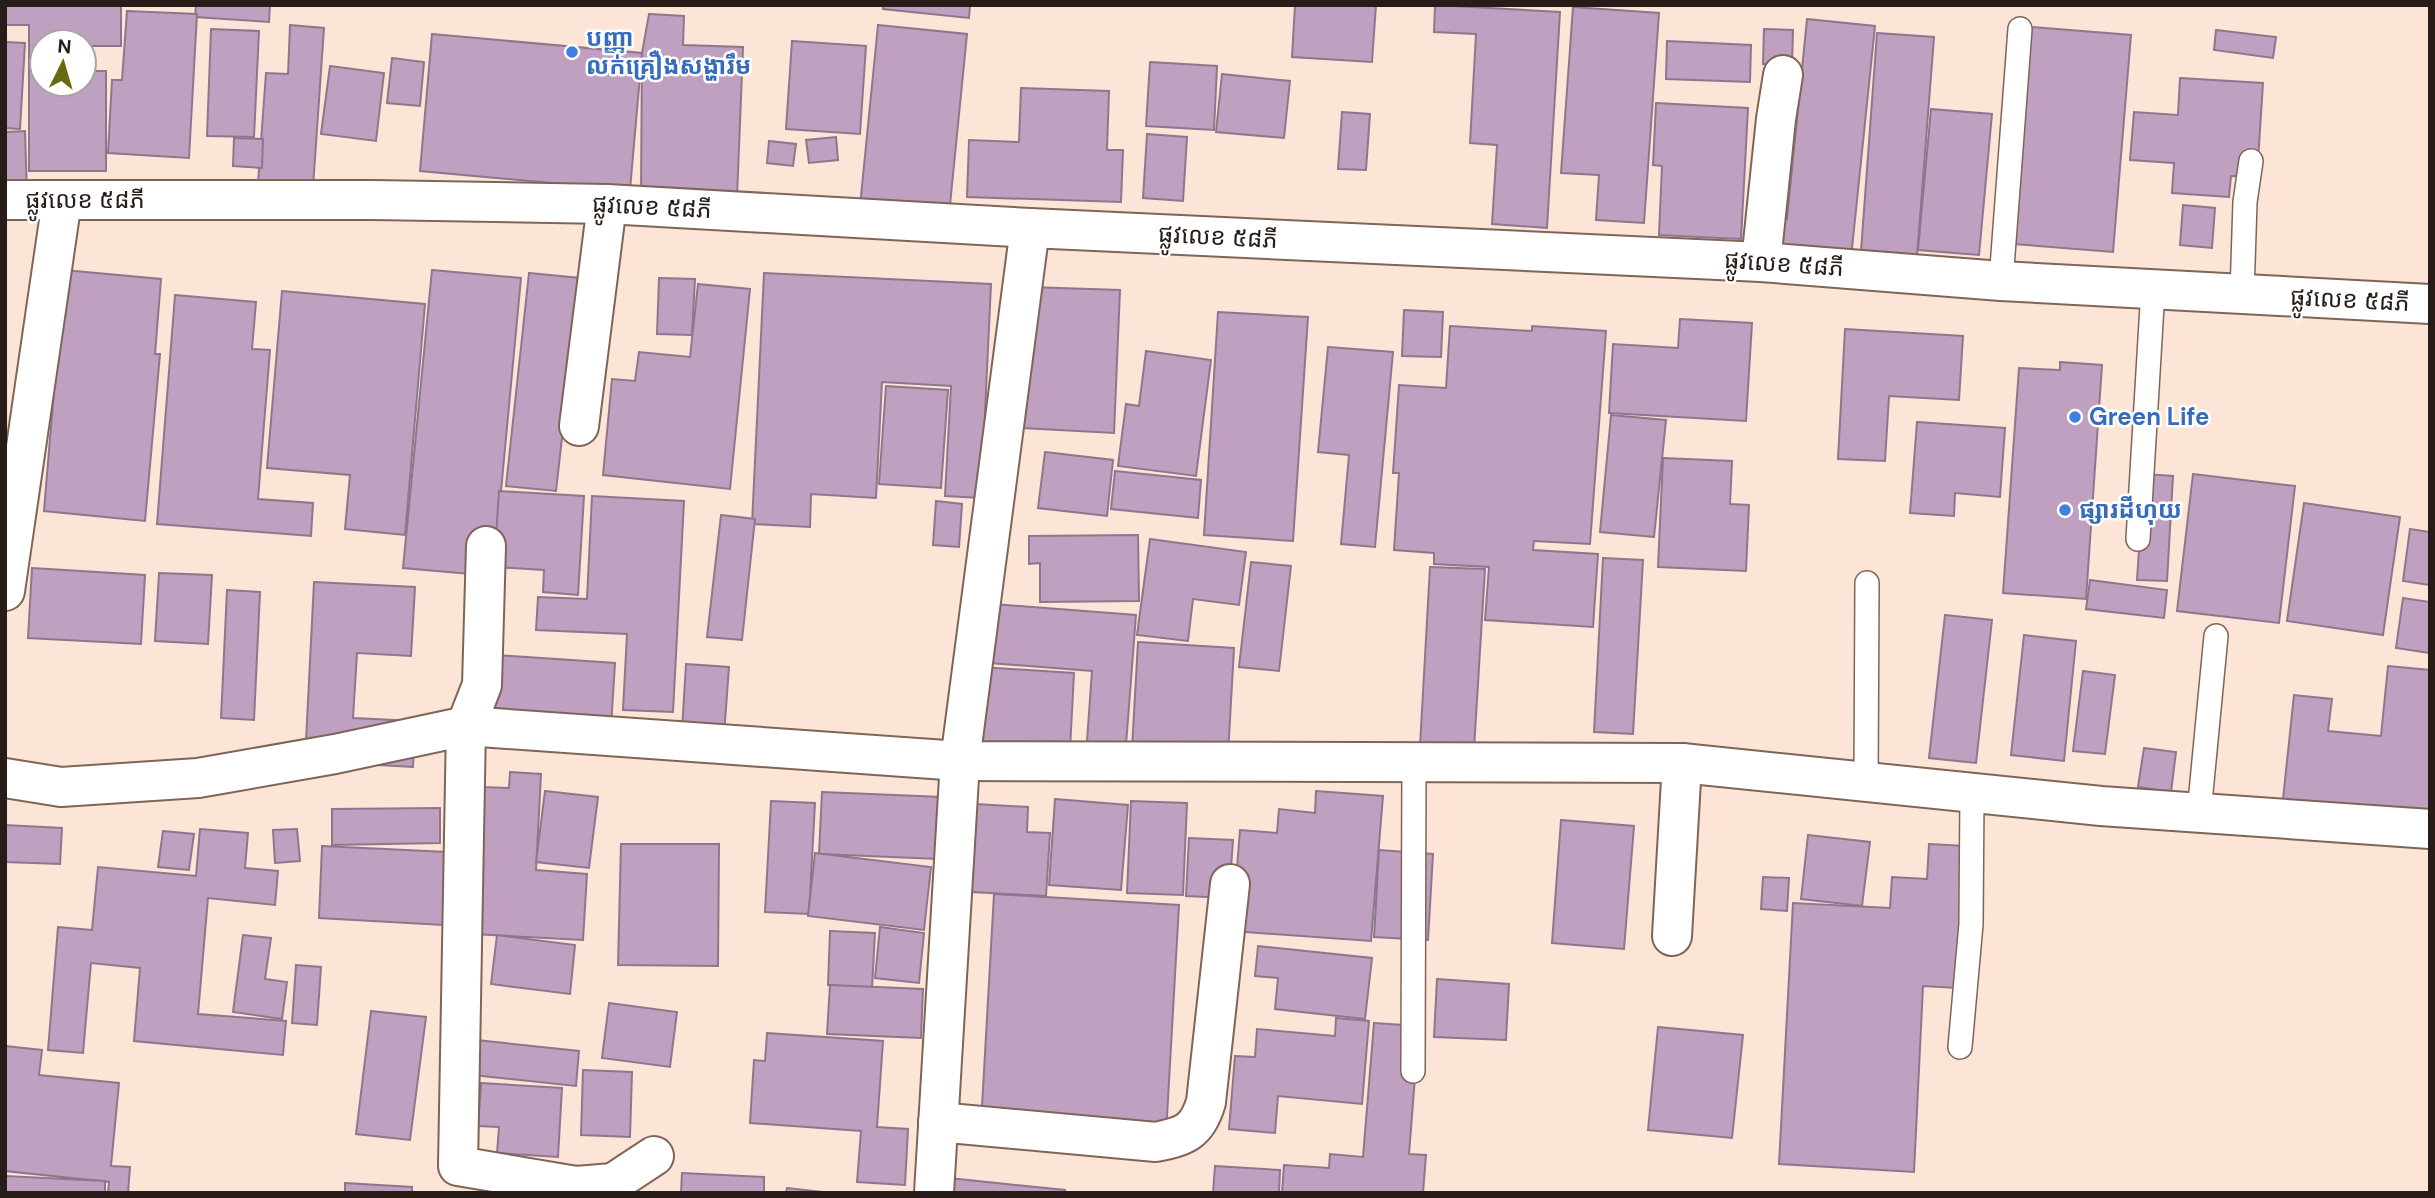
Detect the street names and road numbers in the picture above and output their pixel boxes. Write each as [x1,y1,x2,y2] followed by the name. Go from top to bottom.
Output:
[25,184,145,222] street label: ផ្លូវលេខ ៥៨ភី
[591,188,713,232] street label: ផ្លូវលេខ ៥៨ភី
[1157,218,1279,262] street label: ផ្លូវលេខ ៥៨ភី
[1723,244,1845,290] street label: ផ្លូវលេខ ៥៨ភី
[2289,281,2411,325] street label: ផ្លូវលេខ ៥៨ភី

